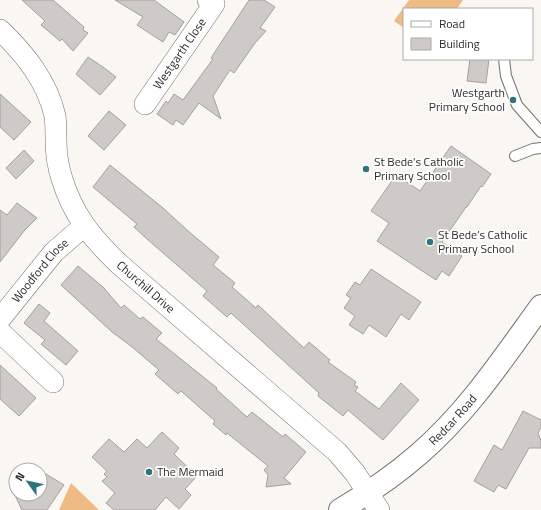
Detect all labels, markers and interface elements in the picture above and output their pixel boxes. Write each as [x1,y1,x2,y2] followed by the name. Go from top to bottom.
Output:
[403,8,533,60] legend
[148,14,211,93] street label: Westgarth Close
[439,14,465,33] text: Road
[439,34,480,53] text: Building
[429,83,505,116] place label: Westgarth Primary School
[508,95,518,105] marker: Westgarth Primary School
[374,152,464,185] place label: St Bede's Catholic Primary School
[361,164,371,174] marker: St Bede's Catholic Primary School
[438,225,528,258] place label: St Bede’s Catholic Primary School
[7,233,73,307] street label: Woodford Close
[425,237,435,247] marker: St Bede’s Catholic Primary School
[112,256,180,317] street label: Churchill Drive
[424,390,481,450] street label: Redcar Road
[8,462,48,502] north arrow
[157,462,224,481] place label: The Mermaid
[144,467,154,477] marker: The Mermaid
[11,469,28,484] text: N

